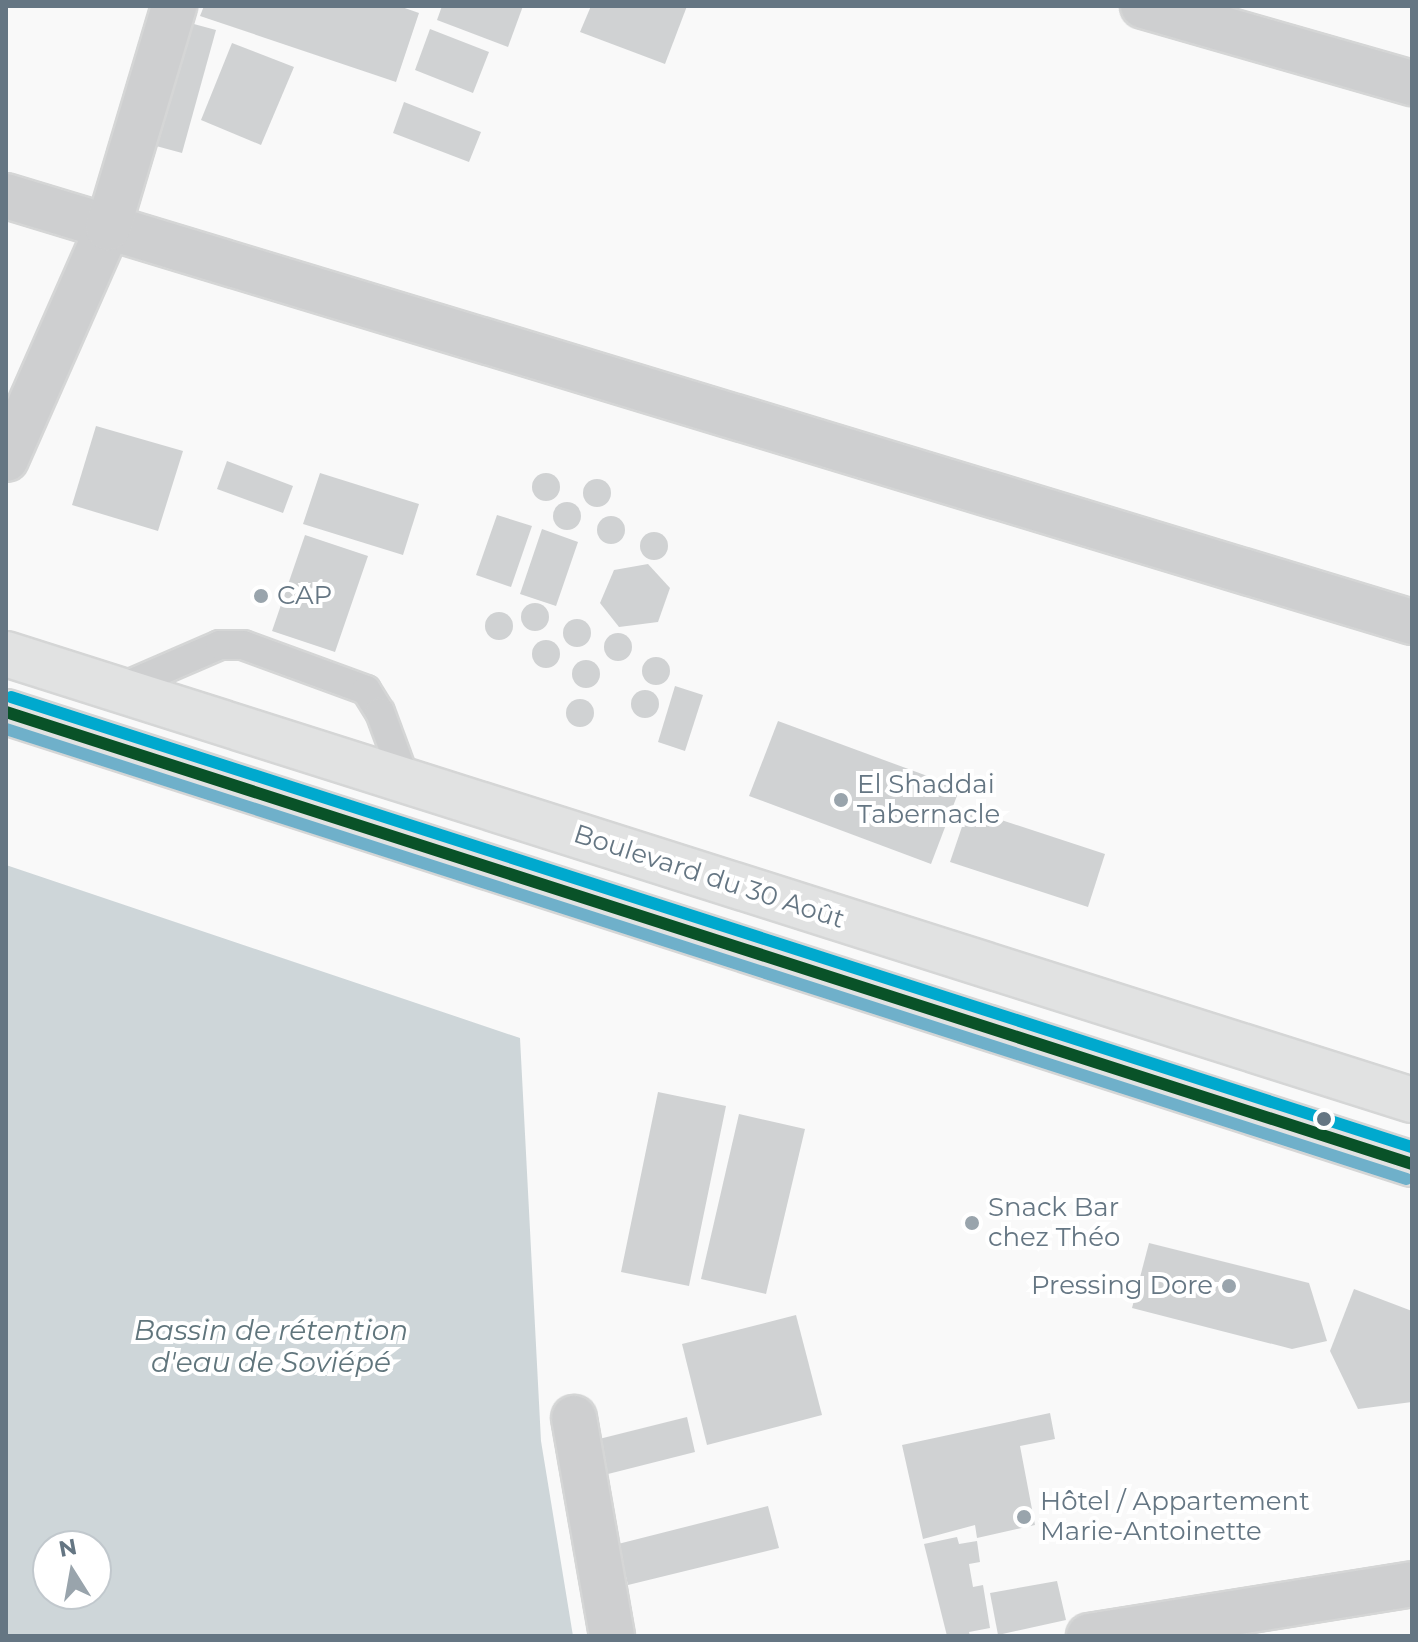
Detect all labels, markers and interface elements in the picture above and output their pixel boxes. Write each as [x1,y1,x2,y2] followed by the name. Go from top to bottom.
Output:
[277,580,332,612] place label: CAP
[252,587,270,605] marker: CAP
[857,769,1000,830] place label: El Shaddai Tabernacle
[832,791,850,809] marker: El Shaddai Tabernacle
[570,818,848,936] street label: Boulevard du 30 Août
[1316,1111,1332,1127] unlabelled marker
[988,1192,1120,1254] place label: Snack Bar chez Théo
[963,1214,981,1232] marker: Snack Bar chez Théo
[1031,1270,1213,1302] place label: Pressing Dore
[1220,1277,1238,1295] marker: Pressing Dore
[134,1313,408,1379] water label: Bassin de rétention d'eau de Soviépé
[1040,1486,1310,1548] place label: Hôtel / Appartement Marie-Antoinette
[1015,1508,1033,1526] marker: Hôtel / Appartement Marie-Antoinette
[32,1530,112,1610] north arrow
[56,1533,79,1563] text: N

